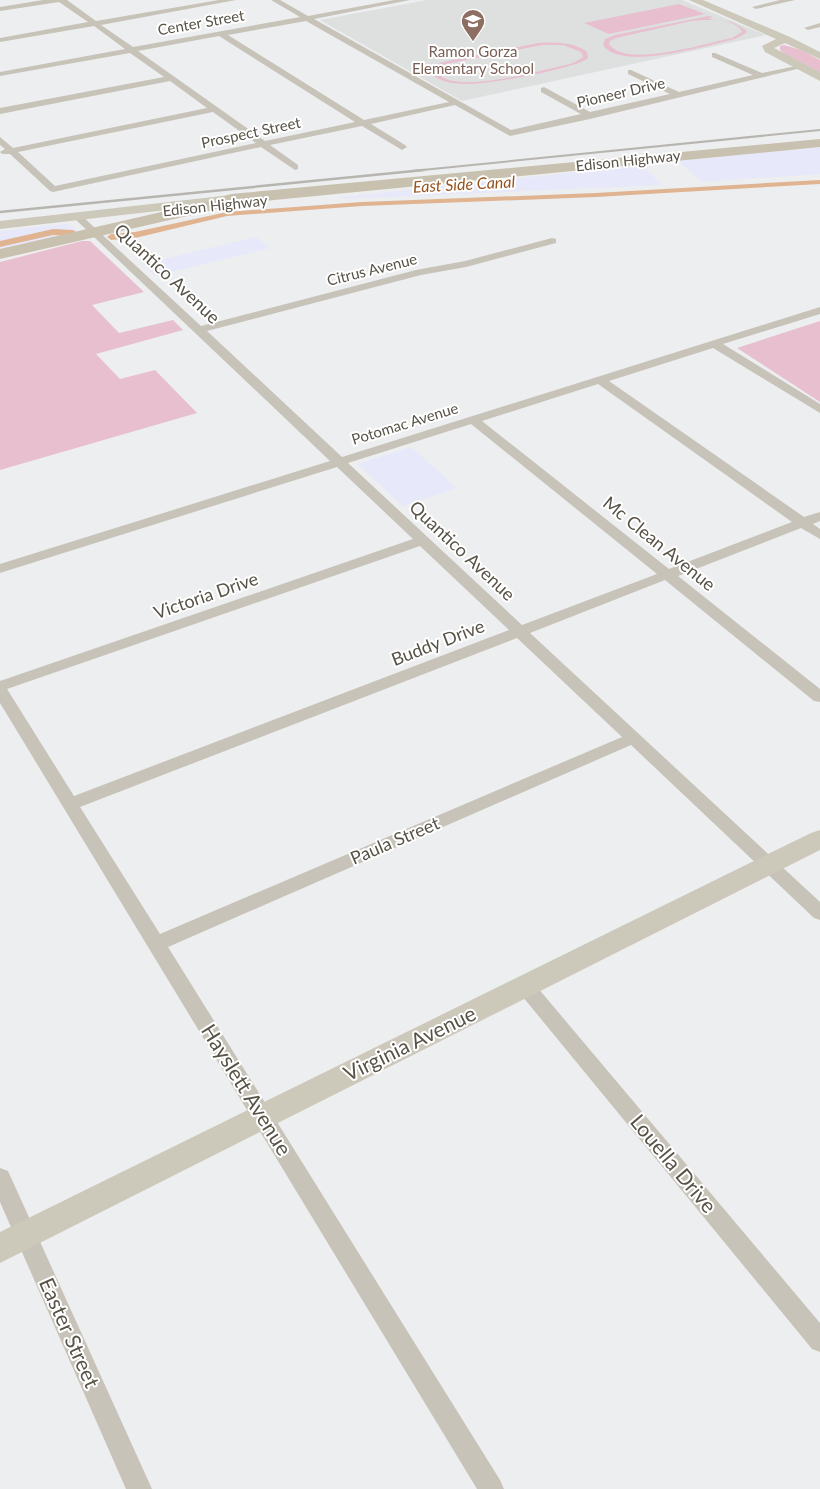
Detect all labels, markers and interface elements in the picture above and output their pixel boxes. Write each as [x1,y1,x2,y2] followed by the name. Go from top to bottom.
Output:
[156,5,246,39] street label: Center Street
[460,8,486,42] school or university icon: Ramon Gorza Elementary School
[412,42,534,77] place label: Ramon Gorza Elementary School
[575,73,667,111] street label: Pioneer Drive
[199,113,303,151] street label: Prospect Street
[575,146,681,174] street label: Edison Highway
[412,171,516,196] water label: East Side Canal
[162,191,268,219] street label: Edison Highway
[110,219,225,328] street label: Quantico Avenue
[325,249,419,289] street label: Citrus Avenue
[349,398,460,448] street label: Potomac Avenue
[599,491,720,595] street label: Mc Clean Avenue
[405,496,520,605] street label: Quantico Avenue
[151,567,261,623] street label: Victoria Drive
[388,614,487,670] street label: Buddy Drive
[347,811,443,869] street label: Paula Street
[339,1000,480,1085] street label: Virginia Avenue
[197,1019,298,1159] street label: Hayslett Avenue
[626,1109,722,1217] street label: Louella Drive
[35,1273,106,1392] street label: Easter Street

